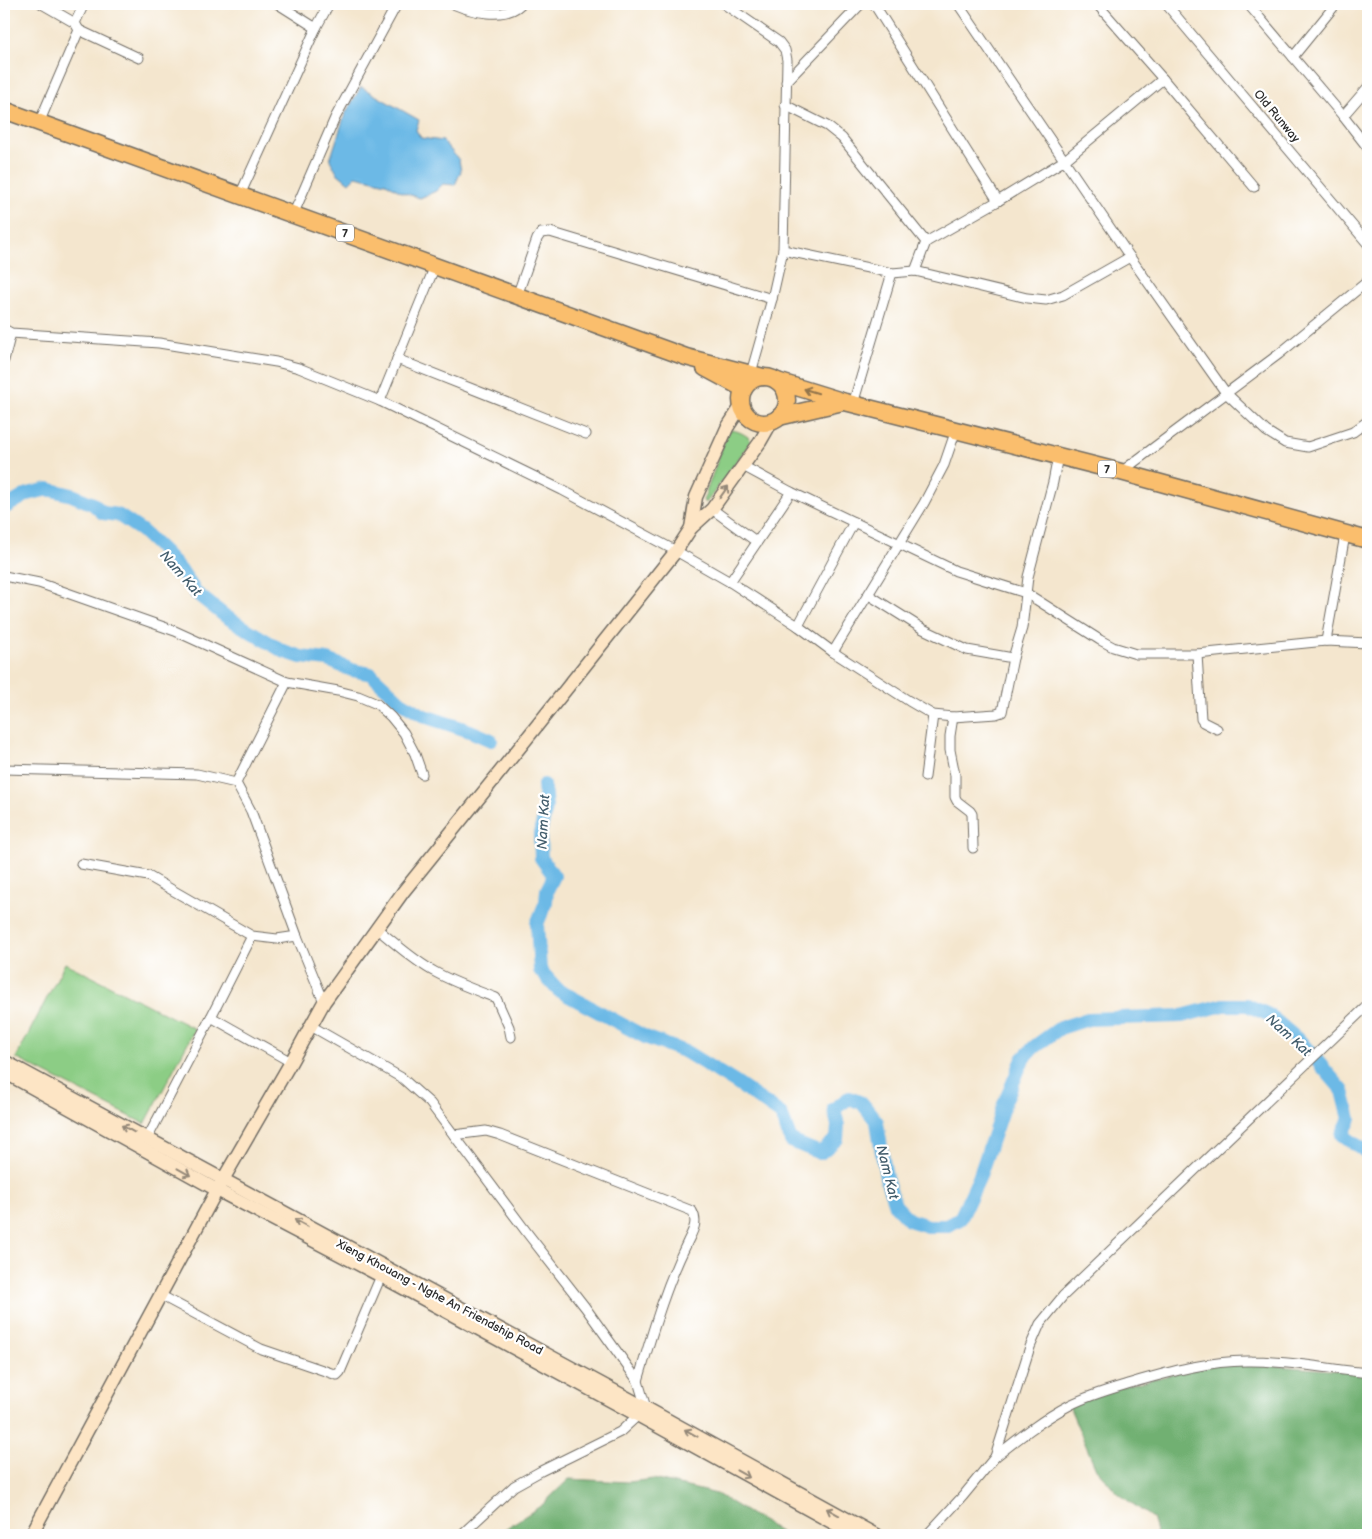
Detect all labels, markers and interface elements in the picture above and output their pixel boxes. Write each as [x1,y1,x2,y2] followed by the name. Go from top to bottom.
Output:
[1250,87,1303,146] street label: Old Runway
[336,224,354,242] road number: 7
[803,386,819,396] one-way arrow
[1098,460,1116,478] road number: 7
[719,485,729,499] one-way arrow
[156,547,205,600] water label: Nam Kat
[534,793,553,850] water label: Nam Kat
[1263,1011,1315,1061] water label: Nam Kat
[120,1124,135,1134] one-way arrow
[873,1143,903,1201] water label: Nam Kat
[177,1167,191,1177] one-way arrow
[295,1217,309,1227] one-way arrow
[333,1236,546,1359] street label: Xieng Khouang - Nghe An Friendship Road
[683,1428,698,1438] one-way arrow
[735,1469,750,1479] one-way arrow
[826,1506,841,1516] one-way arrow

